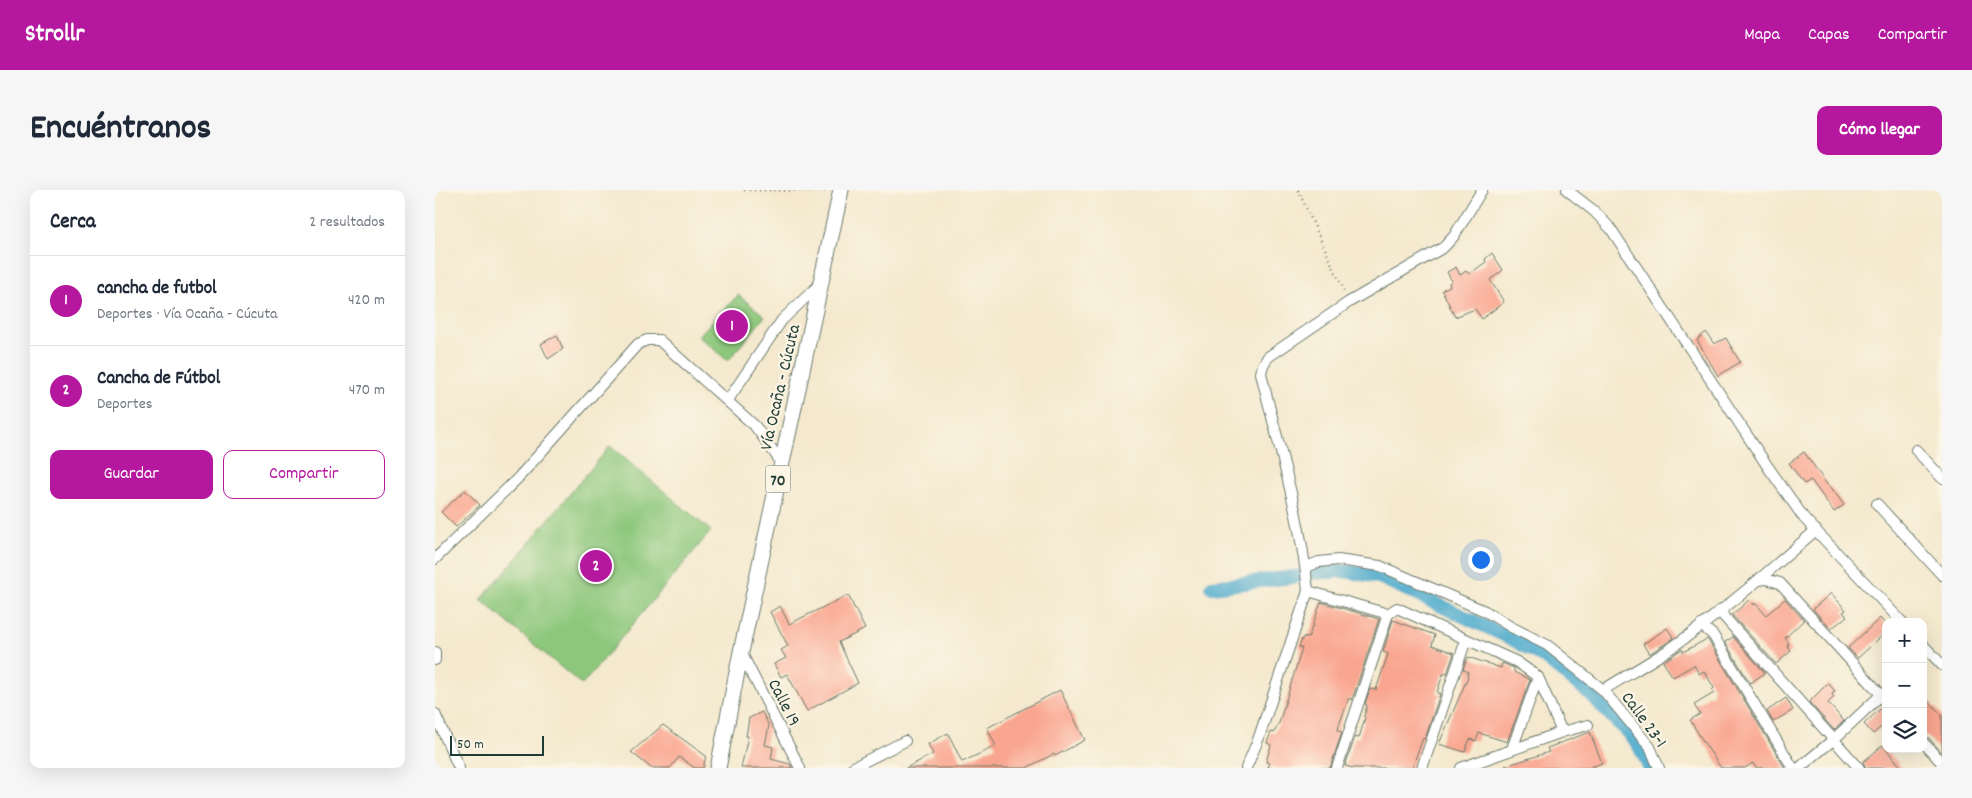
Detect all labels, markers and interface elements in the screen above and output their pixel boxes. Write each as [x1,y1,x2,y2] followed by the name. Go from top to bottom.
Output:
[25,18,84,52] text: Strollr
[1744,23,1780,48] text: Mapa
[1808,23,1850,48] text: Capas
[1878,23,1947,48] text: Compartir
[30,105,211,155] text: Encuéntranos
[1817,106,1942,155] button: Cómo llegar
[50,208,96,238] text: Cerca
[309,211,385,234] text: 2 resultados
[97,276,217,303] text: cancha de futbol
[64,289,68,312] text: 1
[348,289,385,312] text: 420 m
[97,303,278,326] text: Deportes · Vía Ocaña - Cúcuta
[716,307,748,345] pin: 1
[755,322,808,453] street label: Vía Ocaña - Cúcuta
[97,366,220,393] text: Cancha de Fútbol
[63,379,70,402] text: 2
[349,379,385,402] text: 470 m
[97,393,152,416] text: Deportes
[50,450,213,499] button: Guardar
[223,450,385,499] button: Compartir
[765,466,791,492] road number: 70
[580,547,612,585] pin: 2
[1468,547,1494,573] your location
[1882,618,1927,753] map controls
[1882,618,1927,663] button: +
[1882,663,1927,708] button: −
[760,675,805,731] street label: Calle 19
[1614,687,1672,754] street label: Calle 23-1
[1882,708,1927,753] button: layers
[450,733,544,756] scale bar
[457,735,484,755] text: 50 m

